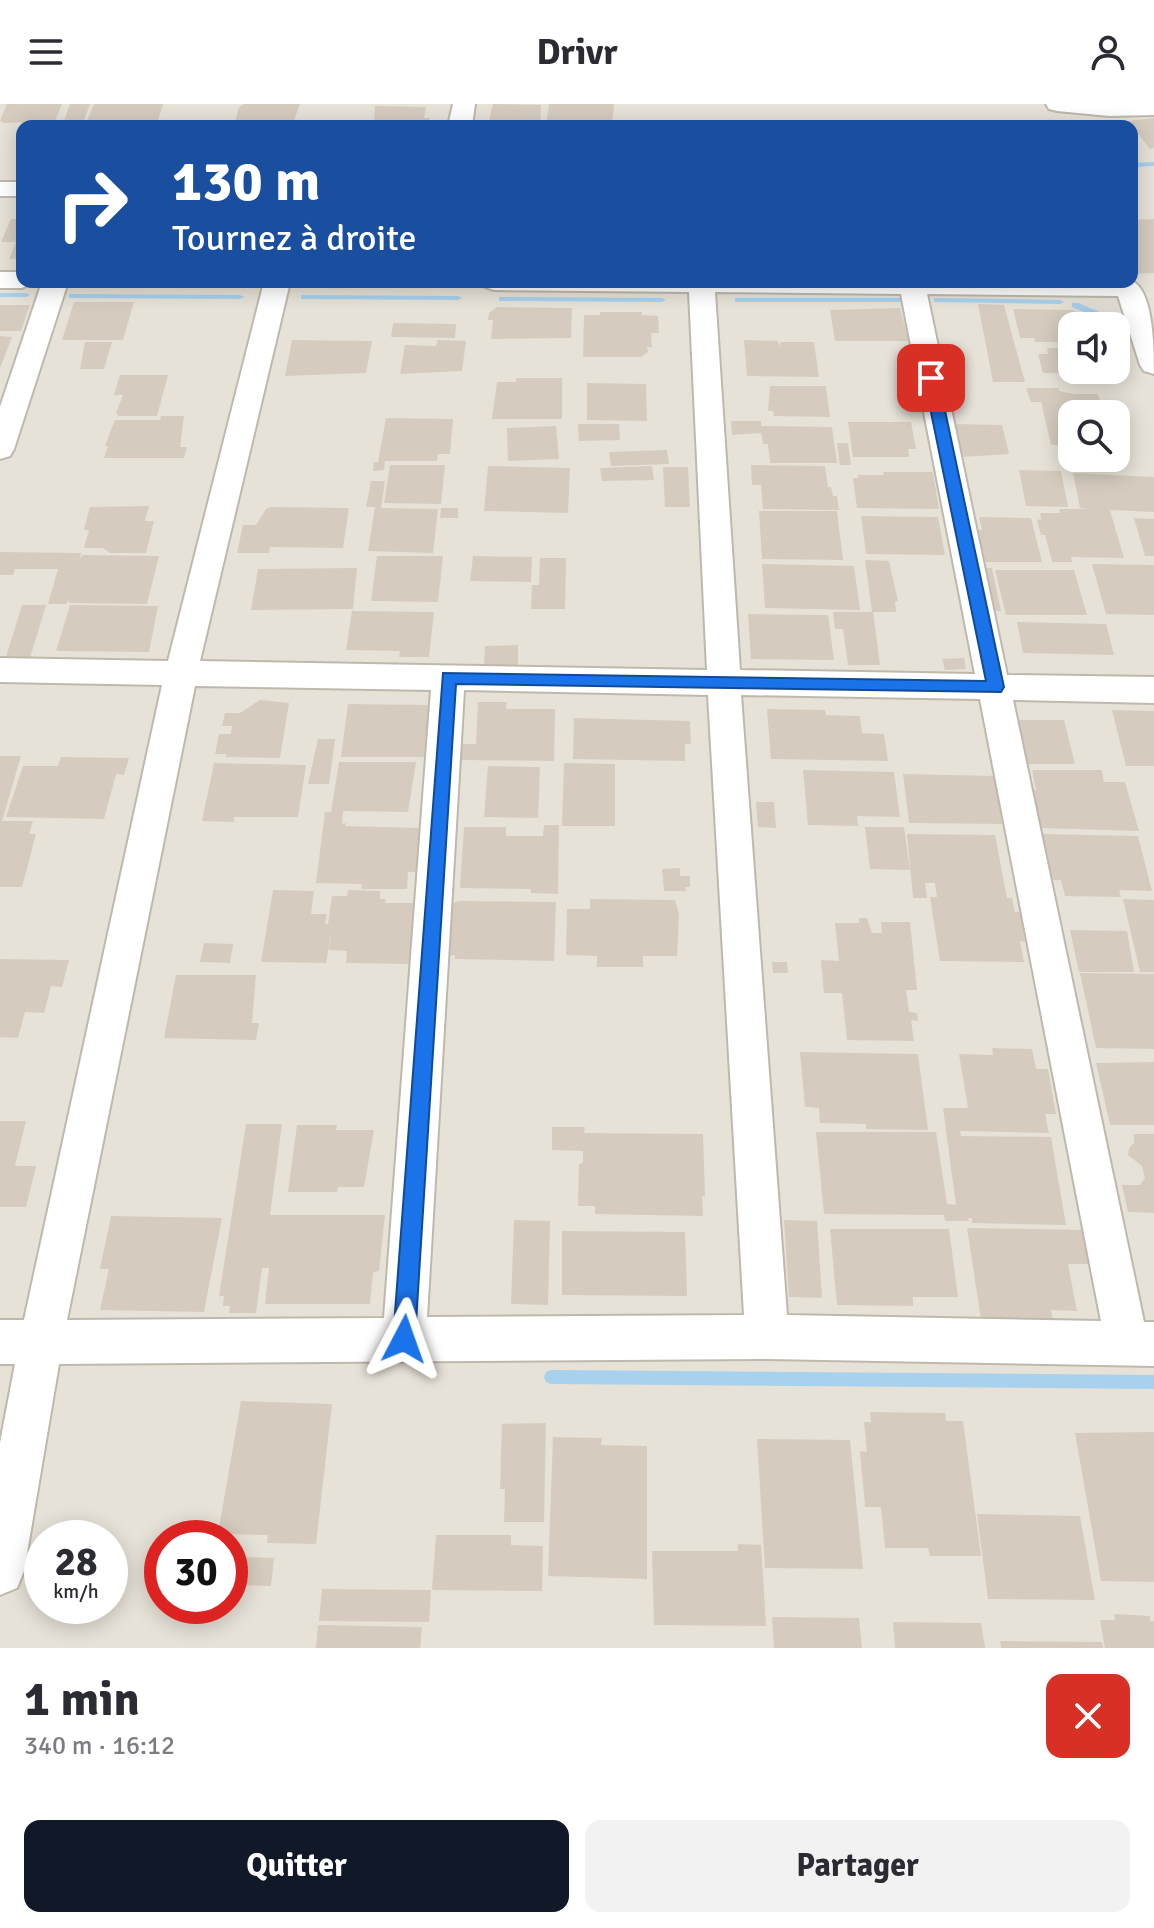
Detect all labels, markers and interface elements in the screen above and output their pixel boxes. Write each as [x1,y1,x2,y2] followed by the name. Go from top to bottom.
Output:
[24,30,68,74] icon: menu
[536,30,618,75] text: Drivr
[1086,30,1130,74] icon: person
[172,147,320,216] text: 130 m
[40,152,144,256] icon: right
[172,216,416,261] text: Tournez à droite
[1058,312,1130,472] map controls
[1058,312,1130,384] button: sound
[897,344,965,412] pin
[909,356,953,400] icon: arrive
[1058,400,1130,472] button: search
[362,1297,446,1381] position arrow
[144,1520,248,1624] speed limit sign: 30
[54,1537,98,1587] text: 28
[53,1579,99,1604] text: km/h
[24,1670,140,1729] text: 1 min
[1046,1674,1130,1758] button: close
[24,1730,175,1762] text: 340 m · 16:12
[24,1820,569,1912] button: Quitter
[585,1820,1130,1912] button: Partager

